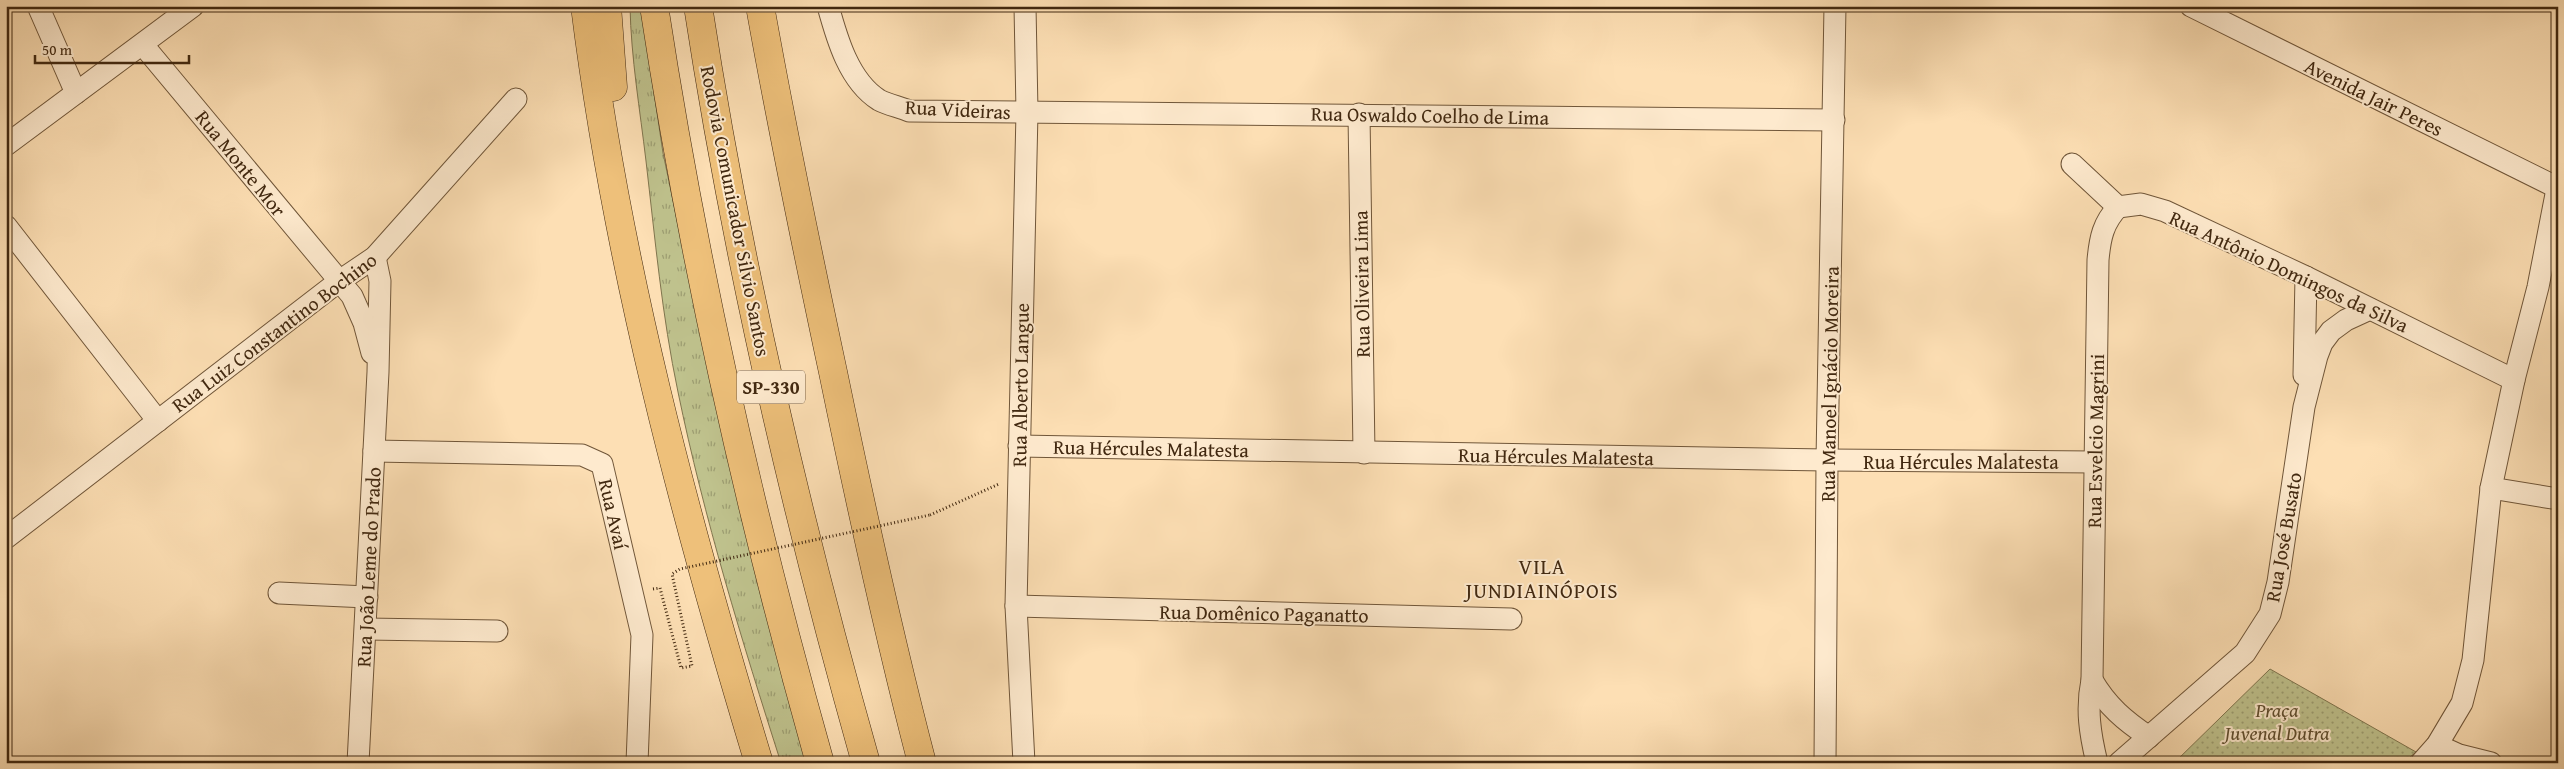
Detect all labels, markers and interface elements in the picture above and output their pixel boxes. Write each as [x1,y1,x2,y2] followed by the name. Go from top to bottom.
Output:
[35,32,189,64] scale bar
[42,39,73,60] text: 50 m
[2300,51,2448,143] street label: Avenida Jair Peres
[694,63,778,359] street label: Rodovia Comunicador Silvio Santos
[904,92,1012,126] street label: Rua Videiras
[1311,98,1550,132] street label: Rua Oswaldo Coelho de Lima
[189,103,293,223] street label: Rua Monte Mor
[2165,203,2414,339] street label: Rua Antônio Domingos da Silva
[1345,210,1377,358] street label: Rua Oliveira Lima
[165,245,383,419] street label: Rua Luiz Constantino Bochino
[1812,265,1846,502] street label: Rua Manoel Ignácio Moreira
[1004,303,1036,467] street label: Rua Alberto Langue
[2079,353,2111,528] street label: Rua Esvelcio Magrini
[737,371,805,404] road number: SP-330
[1053,432,1250,464] street label: Rua Hércules Malatesta
[1458,440,1655,472] street label: Rua Hércules Malatesta
[1863,447,2059,476] street label: Rua Hércules Malatesta
[348,466,388,668] street label: Rua João Leme do Prado
[2257,470,2309,604] street label: Rua José Busato
[592,476,636,553] street label: Rua Avaí
[1463,551,1618,606] district label: VILA JUNDIAINÓPOIS
[1159,597,1369,629] street label: Rua Domênico Paganatto
[2221,695,2330,747] park label: Praça Juvenal Dutra

